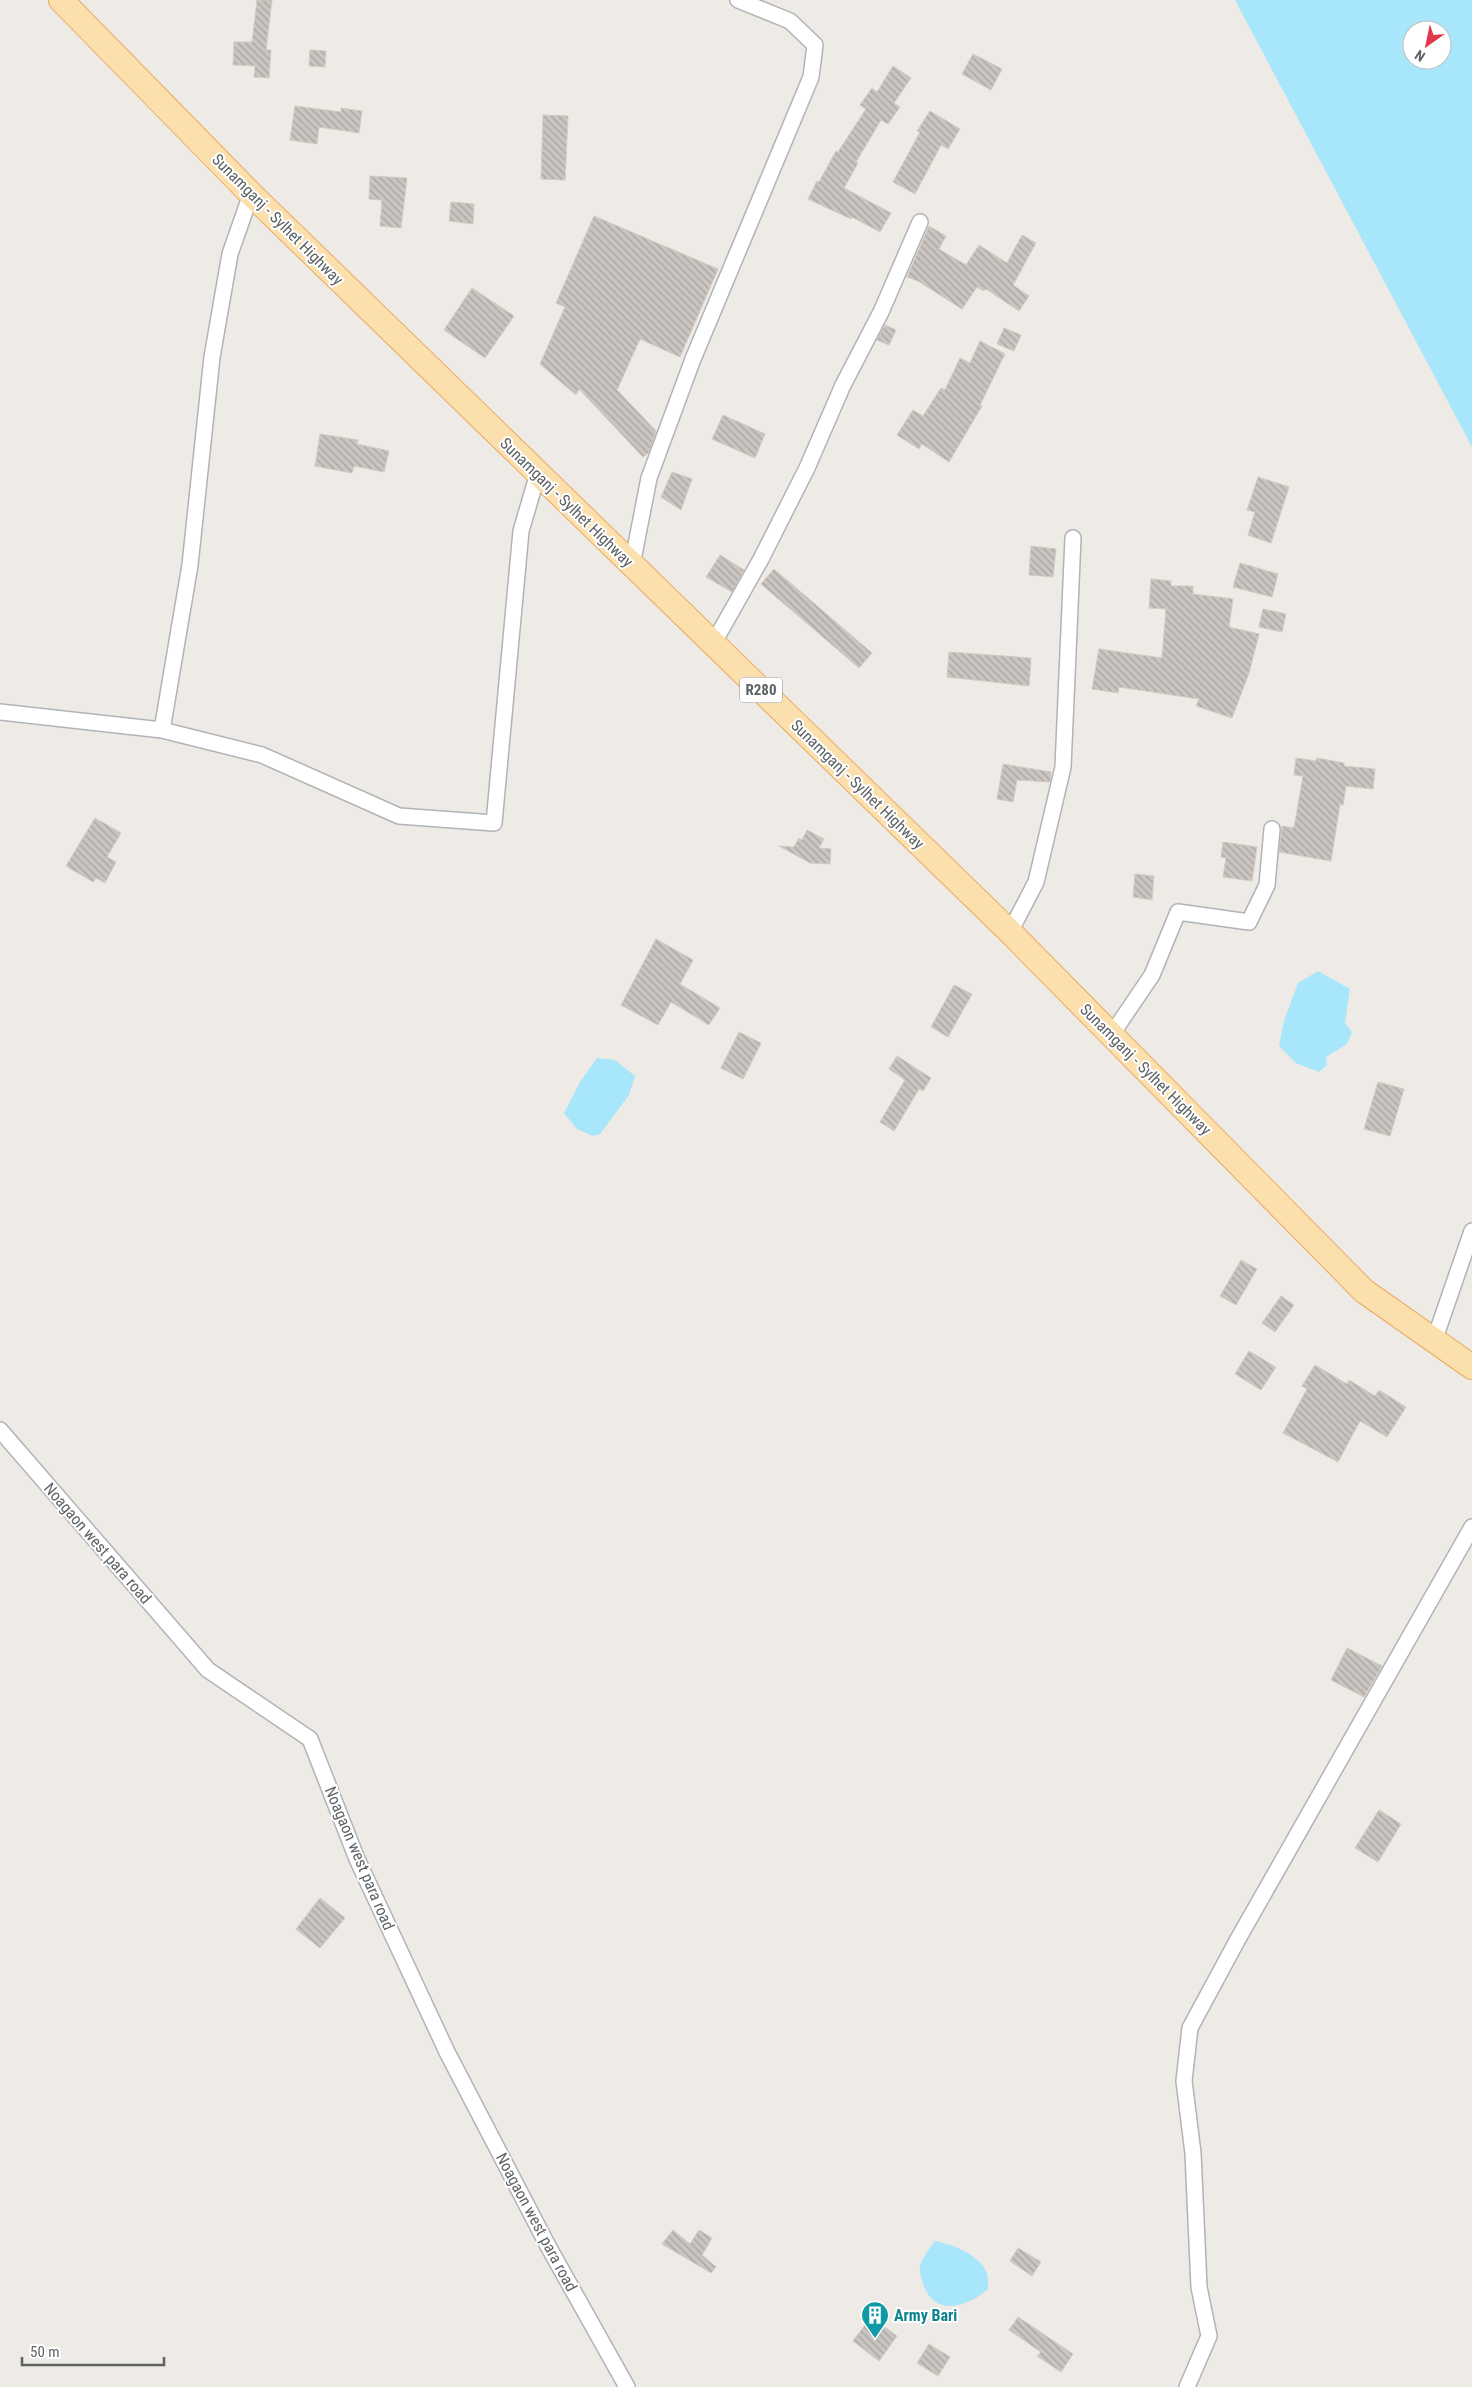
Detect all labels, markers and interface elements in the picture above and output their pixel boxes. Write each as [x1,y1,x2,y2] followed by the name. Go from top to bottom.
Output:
[1402,20,1452,70] north arrow
[1412,47,1428,65] text: N
[208,150,347,289] street label: Sunamganj - Sylhet Highway
[496,434,637,571] street label: Sunamganj - Sylhet Highway
[740,678,782,702] road number: R280
[787,716,928,853] street label: Sunamganj - Sylhet Highway
[1076,1000,1215,1139] street label: Sunamganj - Sylhet Highway
[40,1479,155,1608] street label: Noagaon west para road
[321,1784,398,1933] street label: Noagaon west para road
[492,2150,581,2295] street label: Noagaon west para road
[860,2300,890,2339] building icon: Army Bari
[894,2306,957,2325] place label: Army Bari
[22,2334,165,2366] scale bar
[30,2343,60,2361] text: 50 m

